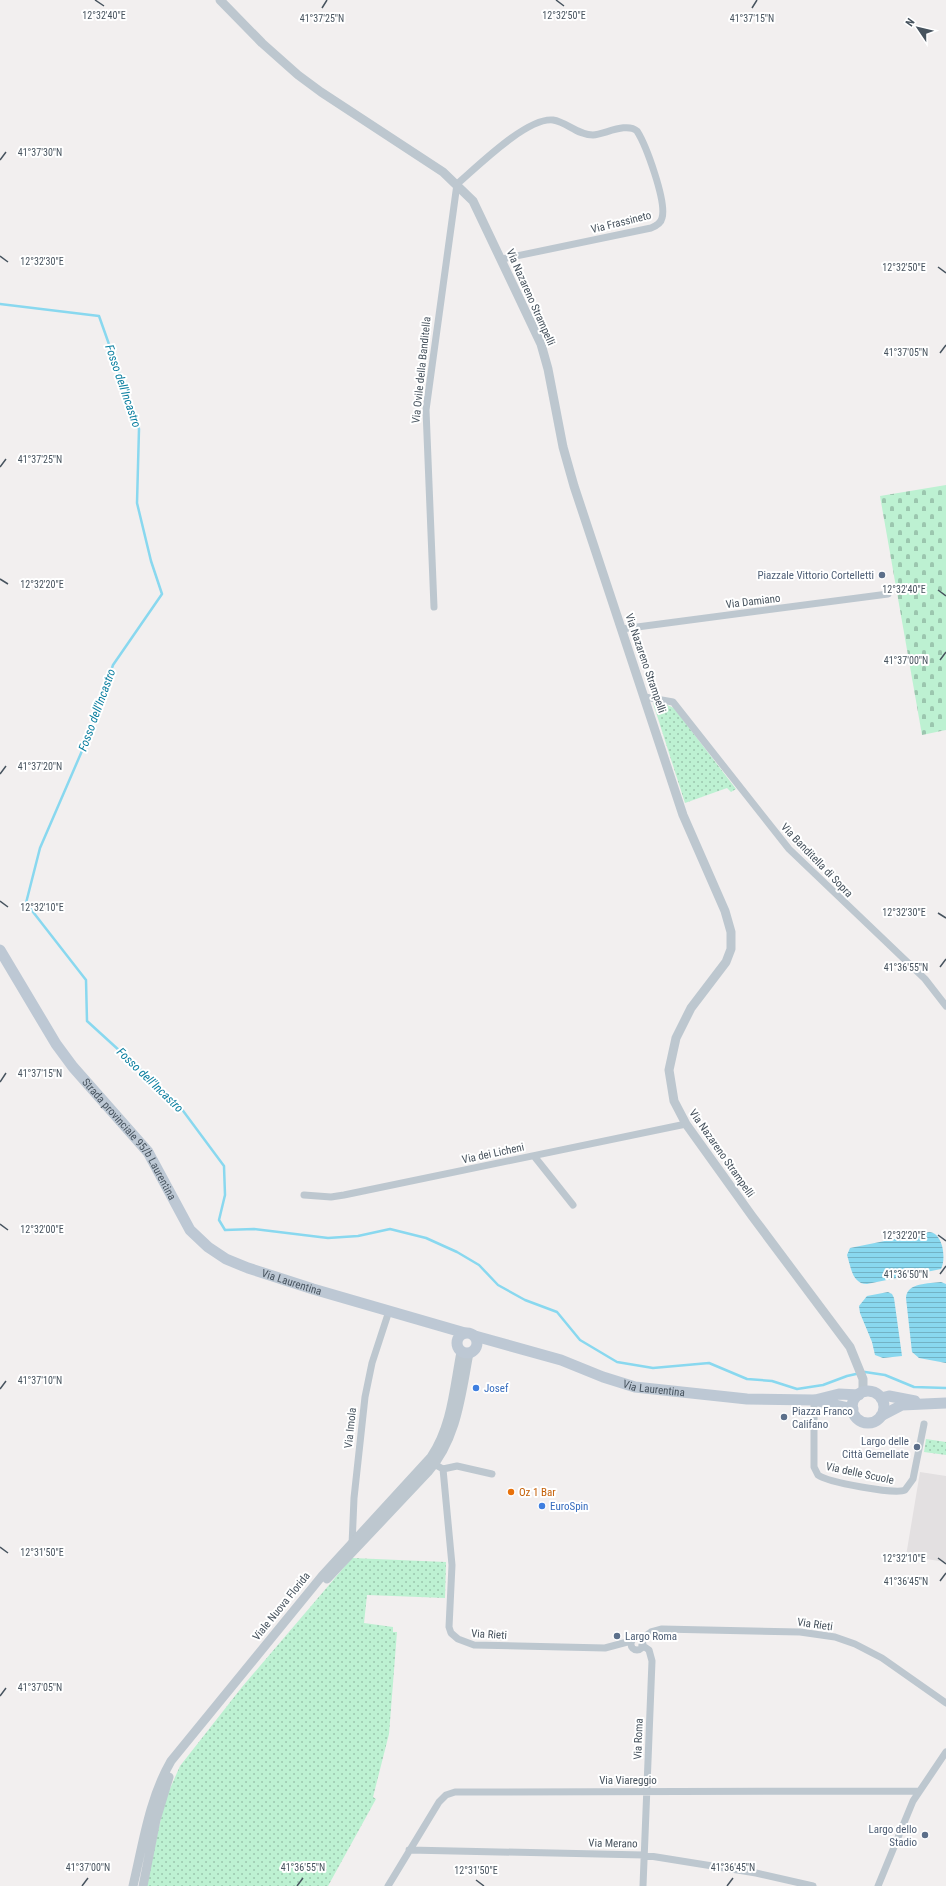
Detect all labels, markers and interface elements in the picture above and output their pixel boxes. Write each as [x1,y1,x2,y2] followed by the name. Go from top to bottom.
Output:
[898,8,938,48] north arrow
[82,10,126,21] text: 12°32'40"E
[542,10,586,21] text: 12°32'50"E
[300,13,344,24] text: 41°37'25"N
[730,13,774,24] text: 41°37'15"N
[903,16,918,29] text: N
[18,147,62,158] text: 41°37'30"N
[590,209,653,236] street label: Via Frassineto
[503,247,558,347] street label: Via Nazareno Strampelli
[20,256,64,267] text: 12°32'30"E
[882,262,926,273] text: 12°32'50"E
[409,316,434,424] street label: Via Ovile della Banditella
[102,343,144,429] water label: Fosso dell'Incastro
[884,347,928,358] text: 41°37'05"N
[18,454,62,465] text: 41°37'25"N
[757,569,874,582] place label: Piazzale Vittorio Cortelletti
[877,570,887,580] marker: Piazzale Vittorio Cortelletti
[20,579,64,590] text: 12°32'20"E
[882,584,926,595] text: 12°32'40"E
[725,592,782,611] street label: Via Damiano
[622,612,669,715] street label: Via Nazareno Strampelli
[884,655,928,666] text: 41°37'00"N
[76,667,118,753] water label: Fosso dell'Incastro
[18,761,62,772] text: 41°37'20"N
[778,821,855,900] street label: Via Banditella di Sopra
[20,902,64,913] text: 12°32'10"E
[882,907,926,918] text: 12°32'30"E
[884,962,928,973] text: 41°36'55"N
[114,1045,186,1115] water label: Fosso dell'Incastro
[18,1068,62,1079] text: 41°37'15"N
[79,1076,179,1202] street label: Strada provinciale 95/b Laurentina
[686,1107,757,1200] street label: Via Nazareno Strampelli
[461,1141,525,1166] street label: Via dei Licheni
[20,1224,64,1235] text: 12°32'00"E
[882,1230,926,1241] text: 12°32'20"E
[260,1267,323,1298] street label: Via Laurentina
[884,1269,928,1280] text: 41°36'50"N
[18,1375,62,1386] text: 41°37'10"N
[621,1378,685,1399] street label: Via Laurentina
[484,1382,509,1395] place label: Josef
[471,1383,481,1393] marker: Josef
[792,1405,853,1431] place label: Piazza Franco Califano
[342,1407,359,1449] street label: Via Imola
[779,1412,789,1422] marker: Piazza Franco Califano
[842,1435,909,1461] place label: Largo delle Città Gemellate
[912,1442,922,1452] marker: Largo delle Città Gemellate
[825,1460,895,1487] street label: Via delle Scuole
[519,1486,556,1499] place label: Oz 1 Bar
[506,1487,516,1497] marker: Oz 1 Bar
[550,1500,588,1513] place label: EuroSpin
[537,1501,547,1511] marker: EuroSpin
[20,1547,64,1558] text: 12°31'50"E
[882,1553,926,1564] text: 12°32'10"E
[250,1570,313,1643] street label: Viale Nuova Florida
[884,1576,928,1587] text: 41°36'45"N
[796,1616,834,1633] street label: Via Rieti
[471,1627,507,1642] street label: Via Rieti
[625,1630,677,1643] place label: Largo Roma
[612,1631,622,1641] marker: Largo Roma
[18,1682,62,1693] text: 41°37'05"N
[631,1718,646,1760] street label: Via Roma
[599,1774,657,1787] street label: Via Viareggio
[869,1823,917,1849] place label: Largo dello Stadio
[920,1830,930,1840] marker: Largo dello Stadio
[588,1837,638,1850] street label: Via Merano
[66,1862,110,1873] text: 41°37'00"N
[281,1862,325,1873] text: 41°36'55"N
[711,1862,755,1873] text: 41°36'45"N
[454,1865,498,1876] text: 12°31'50"E

